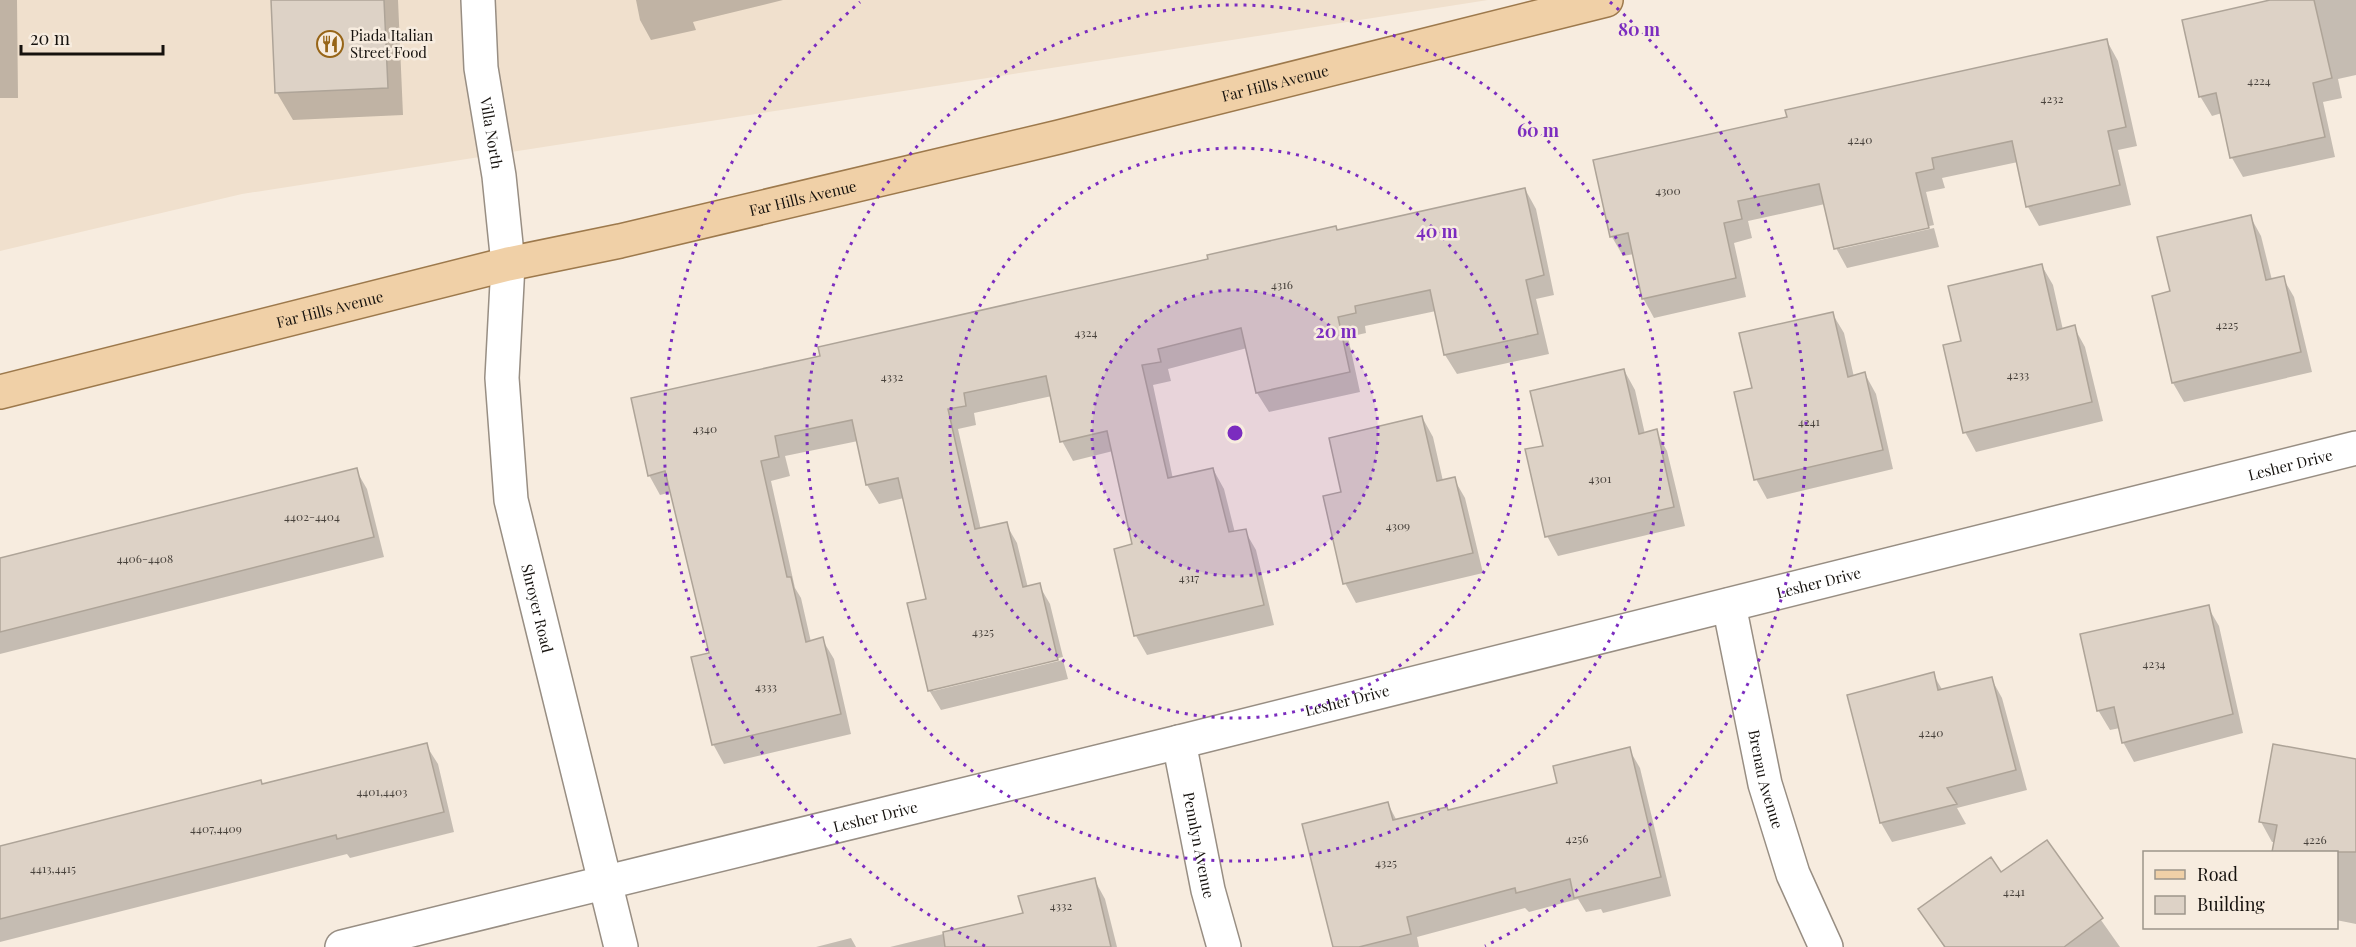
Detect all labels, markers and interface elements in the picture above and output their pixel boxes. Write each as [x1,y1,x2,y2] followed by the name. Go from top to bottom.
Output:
[1618,17,1661,41] text: 80 m
[21,18,164,56] scale bar
[350,25,433,62] place label: Piada Italian Street Food
[30,26,70,50] text: 20 m
[315,29,345,59] restaurant icon: Piada Italian Street Food
[1219,60,1331,106] street label: Far Hills Avenue
[2247,72,2271,88] house number: 4224
[2041,90,2064,106] house number: 4232
[476,95,508,171] street label: Villa North
[1517,118,1560,142] text: 60 m
[1848,131,1872,147] house number: 4240
[747,175,858,220] street label: Far Hills Avenue
[1655,182,1681,198] house number: 4300
[1416,219,1459,243] text: 40 m
[1271,276,1293,292] house number: 4316
[274,286,385,332] street label: Far Hills Avenue
[2216,316,2238,332] house number: 4225
[1315,319,1357,343] text: 20 m
[1075,324,1097,340] house number: 4324
[2007,366,2029,382] house number: 4233
[881,368,903,384] house number: 4332
[1798,413,1821,429] house number: 4241
[693,420,717,436] house number: 4340
[1225,423,1245,443] centre of rings
[2246,444,2334,485] street label: Lesher Drive
[1589,470,1612,486] house number: 4301
[284,508,340,524] house number: 4402-4404
[1386,517,1410,533] house number: 4309
[117,550,173,566] house number: 4406-4408
[517,562,558,655] street label: Shroyer Road
[1774,562,1863,602] street label: Lesher Drive
[1179,569,1199,585] house number: 4317
[972,623,994,639] house number: 4325
[2142,655,2166,671] house number: 4234
[755,678,777,694] house number: 4333
[1303,680,1391,720] street label: Lesher Drive
[1919,724,1943,740] house number: 4240
[1744,728,1788,831] street label: Brenau Avenue
[356,783,408,799] house number: 4401,4403
[1179,790,1220,900] street label: Pennlyn Avenue
[831,796,920,836] street label: Lesher Drive
[190,820,242,836] house number: 4407,4409
[1566,830,1588,846] house number: 4256
[2303,831,2327,847] house number: 4226
[2143,851,2338,929] legend
[1375,854,1397,870] house number: 4325
[30,860,76,876] house number: 4413,4415
[2197,862,2238,886] text: Road
[2003,883,2026,899] house number: 4241
[2197,892,2265,916] text: Building
[1050,897,1072,913] house number: 4332

